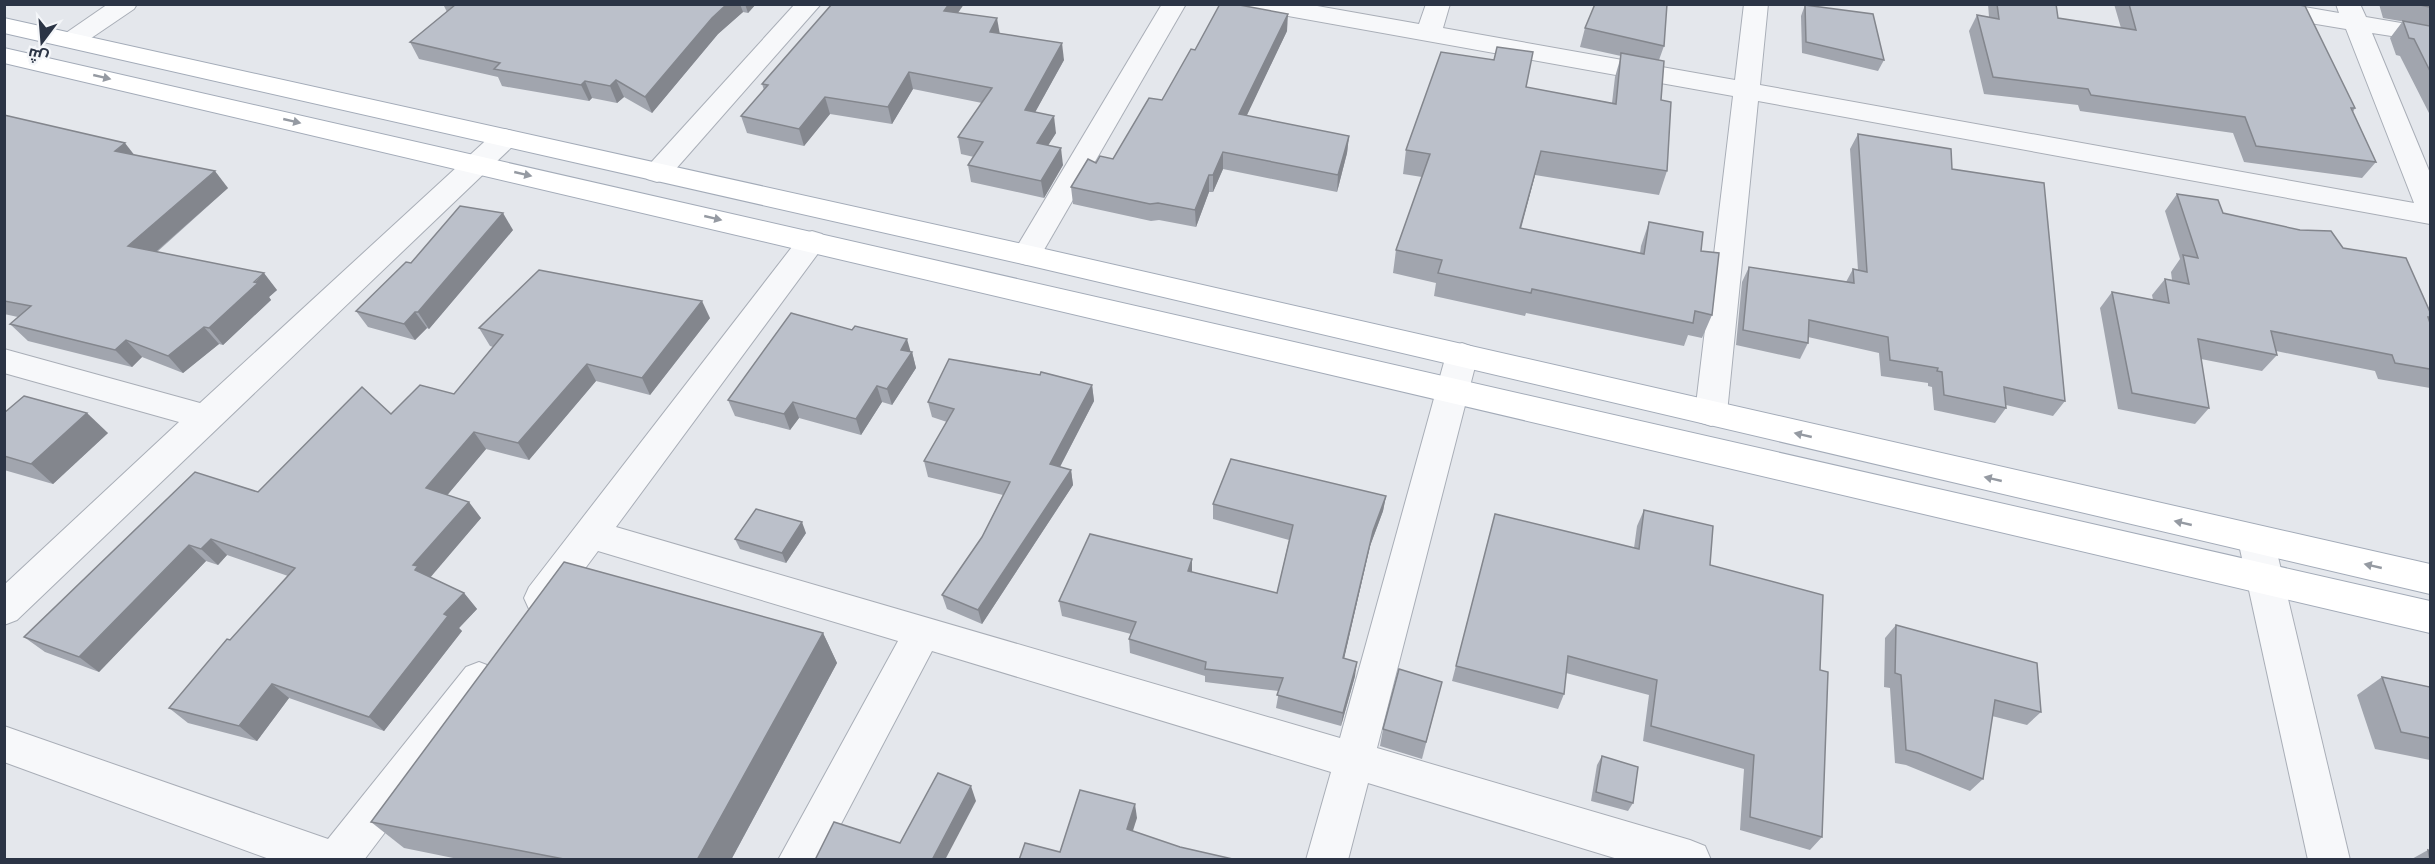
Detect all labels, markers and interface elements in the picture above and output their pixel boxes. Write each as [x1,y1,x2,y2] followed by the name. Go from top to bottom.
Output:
[12,12,72,72] north arrow
[25,42,51,71] text: ش
[93,73,112,82] one-way arrow
[283,116,302,126] one-way arrow
[514,170,533,179] one-way arrow
[704,214,723,224] one-way arrow
[1794,429,1813,439] one-way arrow
[1984,474,2003,483] one-way arrow
[2174,517,2193,527] one-way arrow
[2364,561,2383,570] one-way arrow

